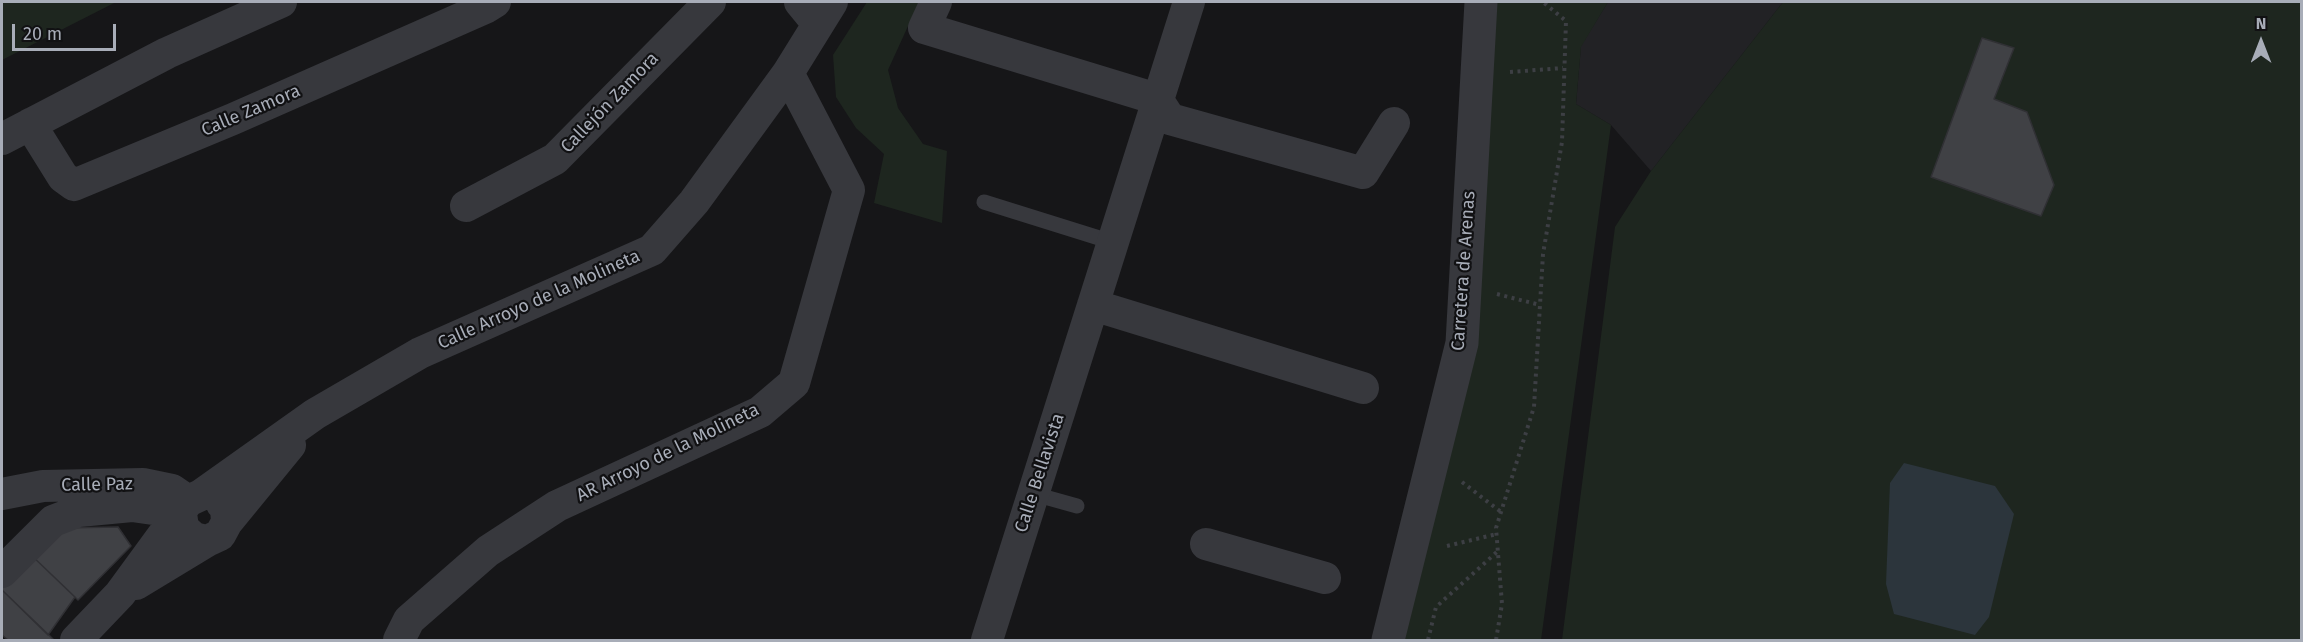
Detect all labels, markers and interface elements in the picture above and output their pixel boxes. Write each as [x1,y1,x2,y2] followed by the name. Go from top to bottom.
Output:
[15,12,118,50] scale bar
[2231,12,2291,72] north arrow
[2256,14,2266,33] text: N
[23,23,62,45] text: 20 m
[557,48,663,158] street label: Callejón Zamora
[198,80,304,142] street label: Calle Zamora
[1448,190,1480,352] street label: Carretera de Arenas
[434,246,644,354] street label: Calle Arroyo de la Molineta
[573,399,763,507] street label: AR Arroyo de la Molineta
[1011,411,1069,535] street label: Calle Bellavista
[61,474,133,496] street label: Calle Paz

